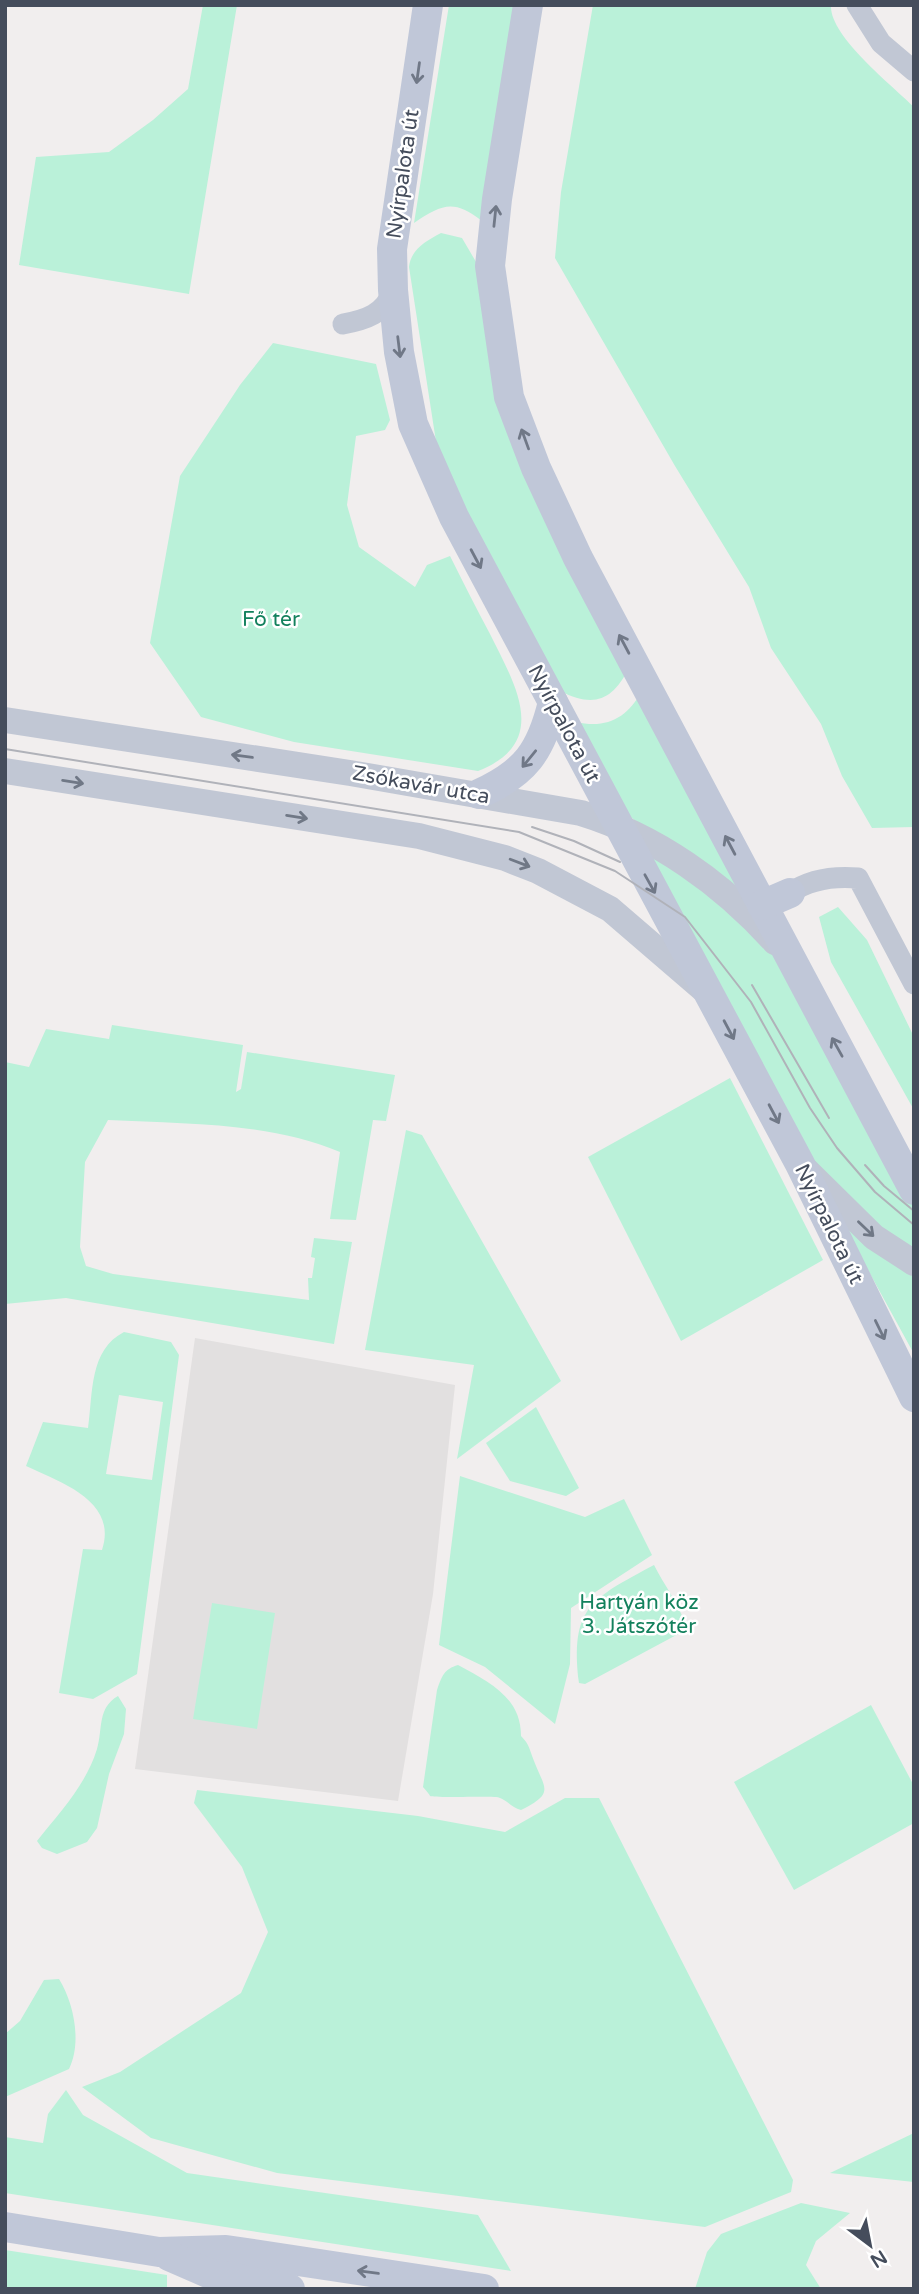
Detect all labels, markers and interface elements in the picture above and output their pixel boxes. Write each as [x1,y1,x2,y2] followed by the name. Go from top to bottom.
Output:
[411,61,424,84] one-way arrow
[382,108,424,240] street label: Nyírpalota út
[489,205,502,228] one-way arrow
[392,335,405,358] one-way arrow
[518,428,530,450] one-way arrow
[470,548,483,569] one-way arrow
[242,607,300,632] park label: Fő tér
[617,634,631,654] one-way arrow
[522,661,606,787] street label: Nyírpalota út
[521,749,537,767] one-way arrow
[231,750,254,763] one-way arrow
[350,761,492,809] street label: Zsókavár utca
[61,776,84,789] one-way arrow
[285,811,308,824] one-way arrow
[723,835,736,856] one-way arrow
[508,858,530,871] one-way arrow
[644,873,657,894] one-way arrow
[723,1019,737,1040] one-way arrow
[830,1037,844,1058] one-way arrow
[767,1103,781,1124] one-way arrow
[789,1160,869,1288] street label: Nyírpalota út
[857,1220,874,1237] one-way arrow
[874,1319,888,1340] one-way arrow
[579,1590,699,1639] park label: Hartyán köz 3. Játszótér
[835,2210,905,2280] north arrow
[866,2245,891,2272] text: N
[357,2265,380,2278] one-way arrow

